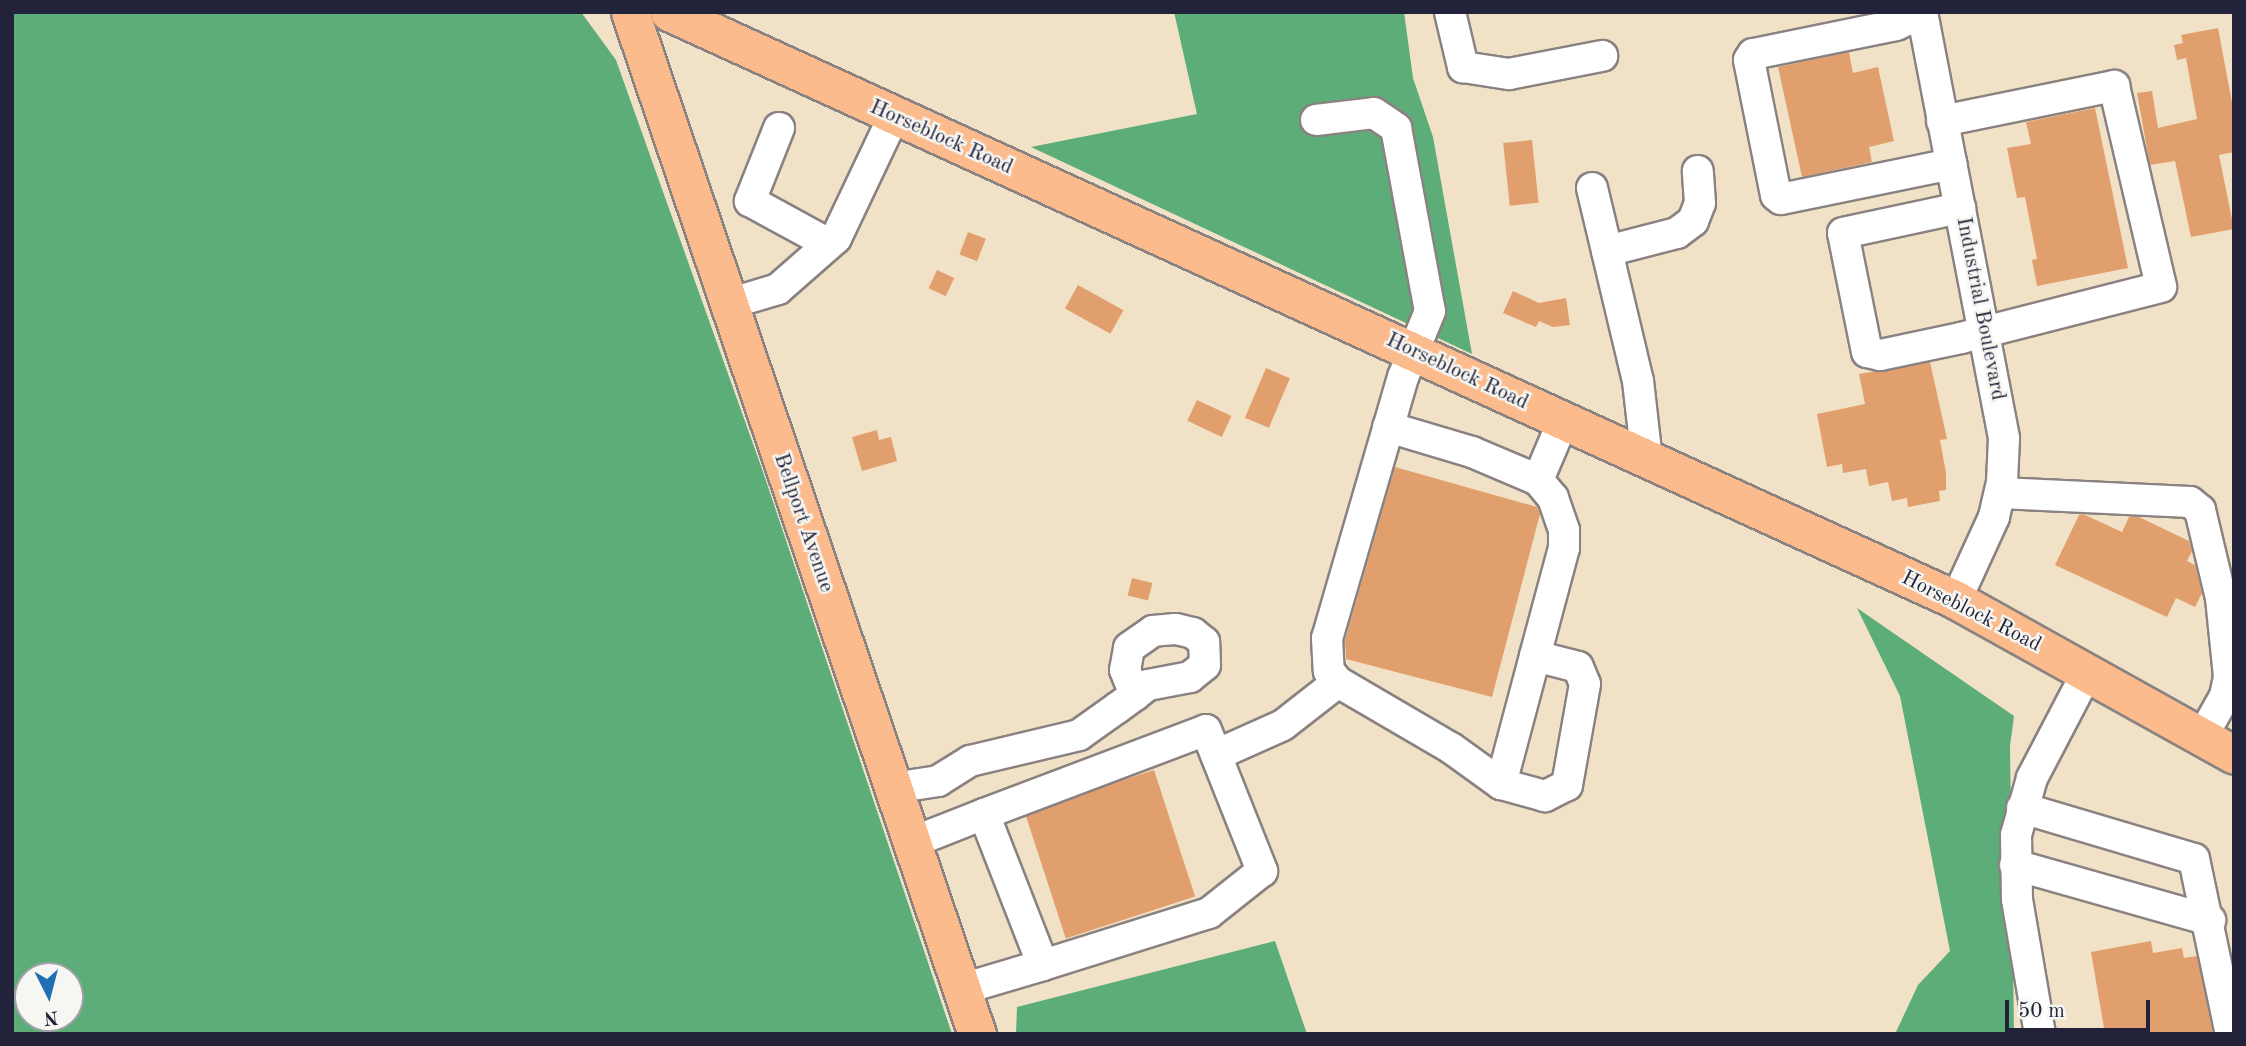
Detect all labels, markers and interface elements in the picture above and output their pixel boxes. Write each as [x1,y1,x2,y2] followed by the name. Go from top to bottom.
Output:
[866,95,1016,181] street label: Horseblock Road
[1950,215,2010,403] street label: Industrial Boulevard
[1382,328,1532,416] street label: Horseblock Road
[767,450,839,596] street label: Bellport Avenue
[1897,566,2045,658] street label: Horseblock Road
[14,962,84,1032] north arrow
[2008,986,2153,1030] scale bar
[2018,1001,2065,1022] text: 50 m
[43,1006,59,1027] text: N

